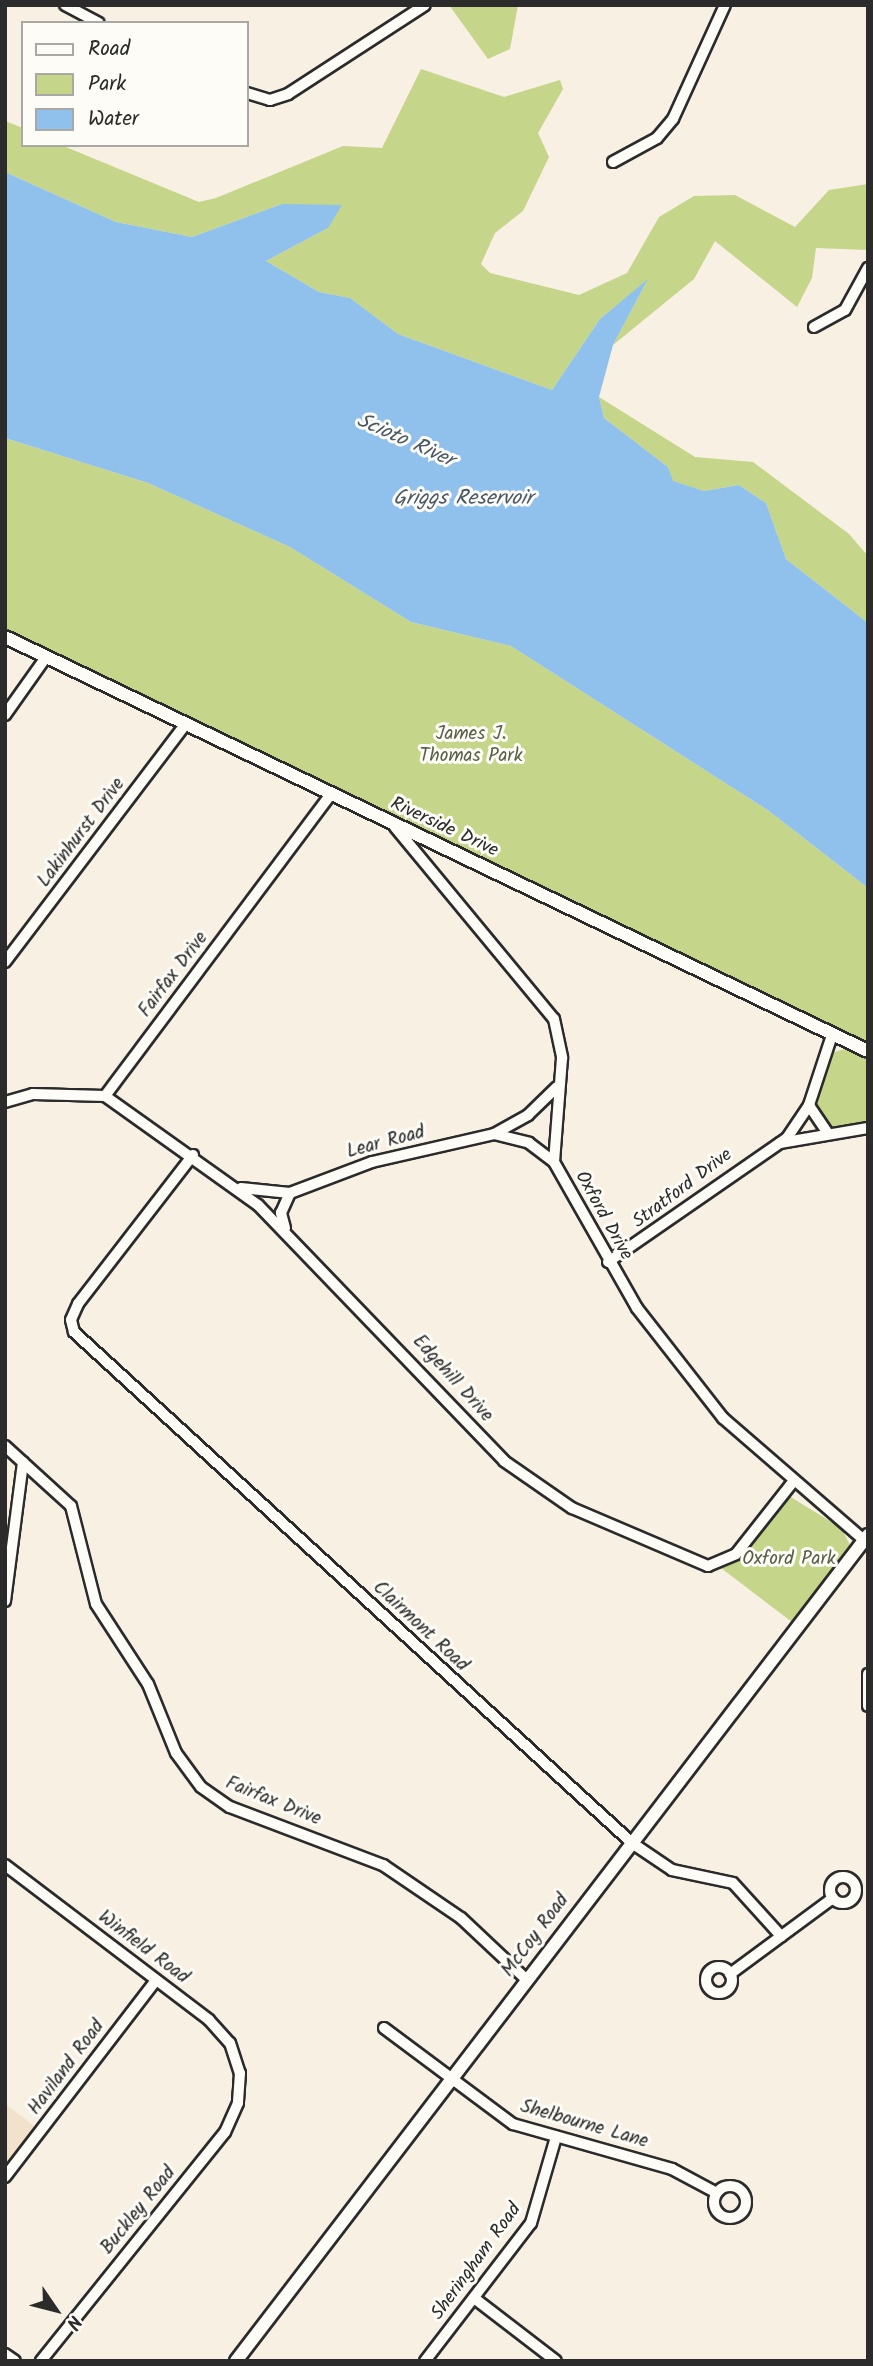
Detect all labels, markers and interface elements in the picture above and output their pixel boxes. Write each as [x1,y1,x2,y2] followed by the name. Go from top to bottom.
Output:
[21,21,248,147] legend
[88,33,130,66] text: Road
[88,68,126,101] text: Park
[88,103,139,136] text: Water
[353,408,457,474] water label: Scioto River
[393,486,533,512] water label: Griggs Reservoir
[419,724,523,768] park label: James J. Thomas Park
[33,774,131,892] street label: Lakinhurst Drive
[386,793,502,863] street label: Riverside Drive
[134,928,214,1022] street label: Fairfax Drive
[344,1122,428,1164] street label: Lear Road
[629,1144,737,1234] street label: Stratford Drive
[569,1167,637,1265] street label: Oxford Drive
[407,1331,497,1427] street label: Edgehill Drive
[742,1549,836,1571] park label: Oxford Park
[367,1577,473,1677] street label: Clairmont Road
[222,1772,324,1832] street label: Fairfax Drive
[497,1890,575,1982] street label: McCoy Road
[93,1906,193,1990] street label: Winfield Road
[24,2016,110,2120] street label: Haviland Road
[518,2096,650,2154] street label: Shelbourne Lane
[97,2162,181,2260] street label: Buckley Road
[427,2199,527,2325] street label: Sheringham Road
[21,2275,91,2345] north arrow
[57,2309,89,2336] text: N

